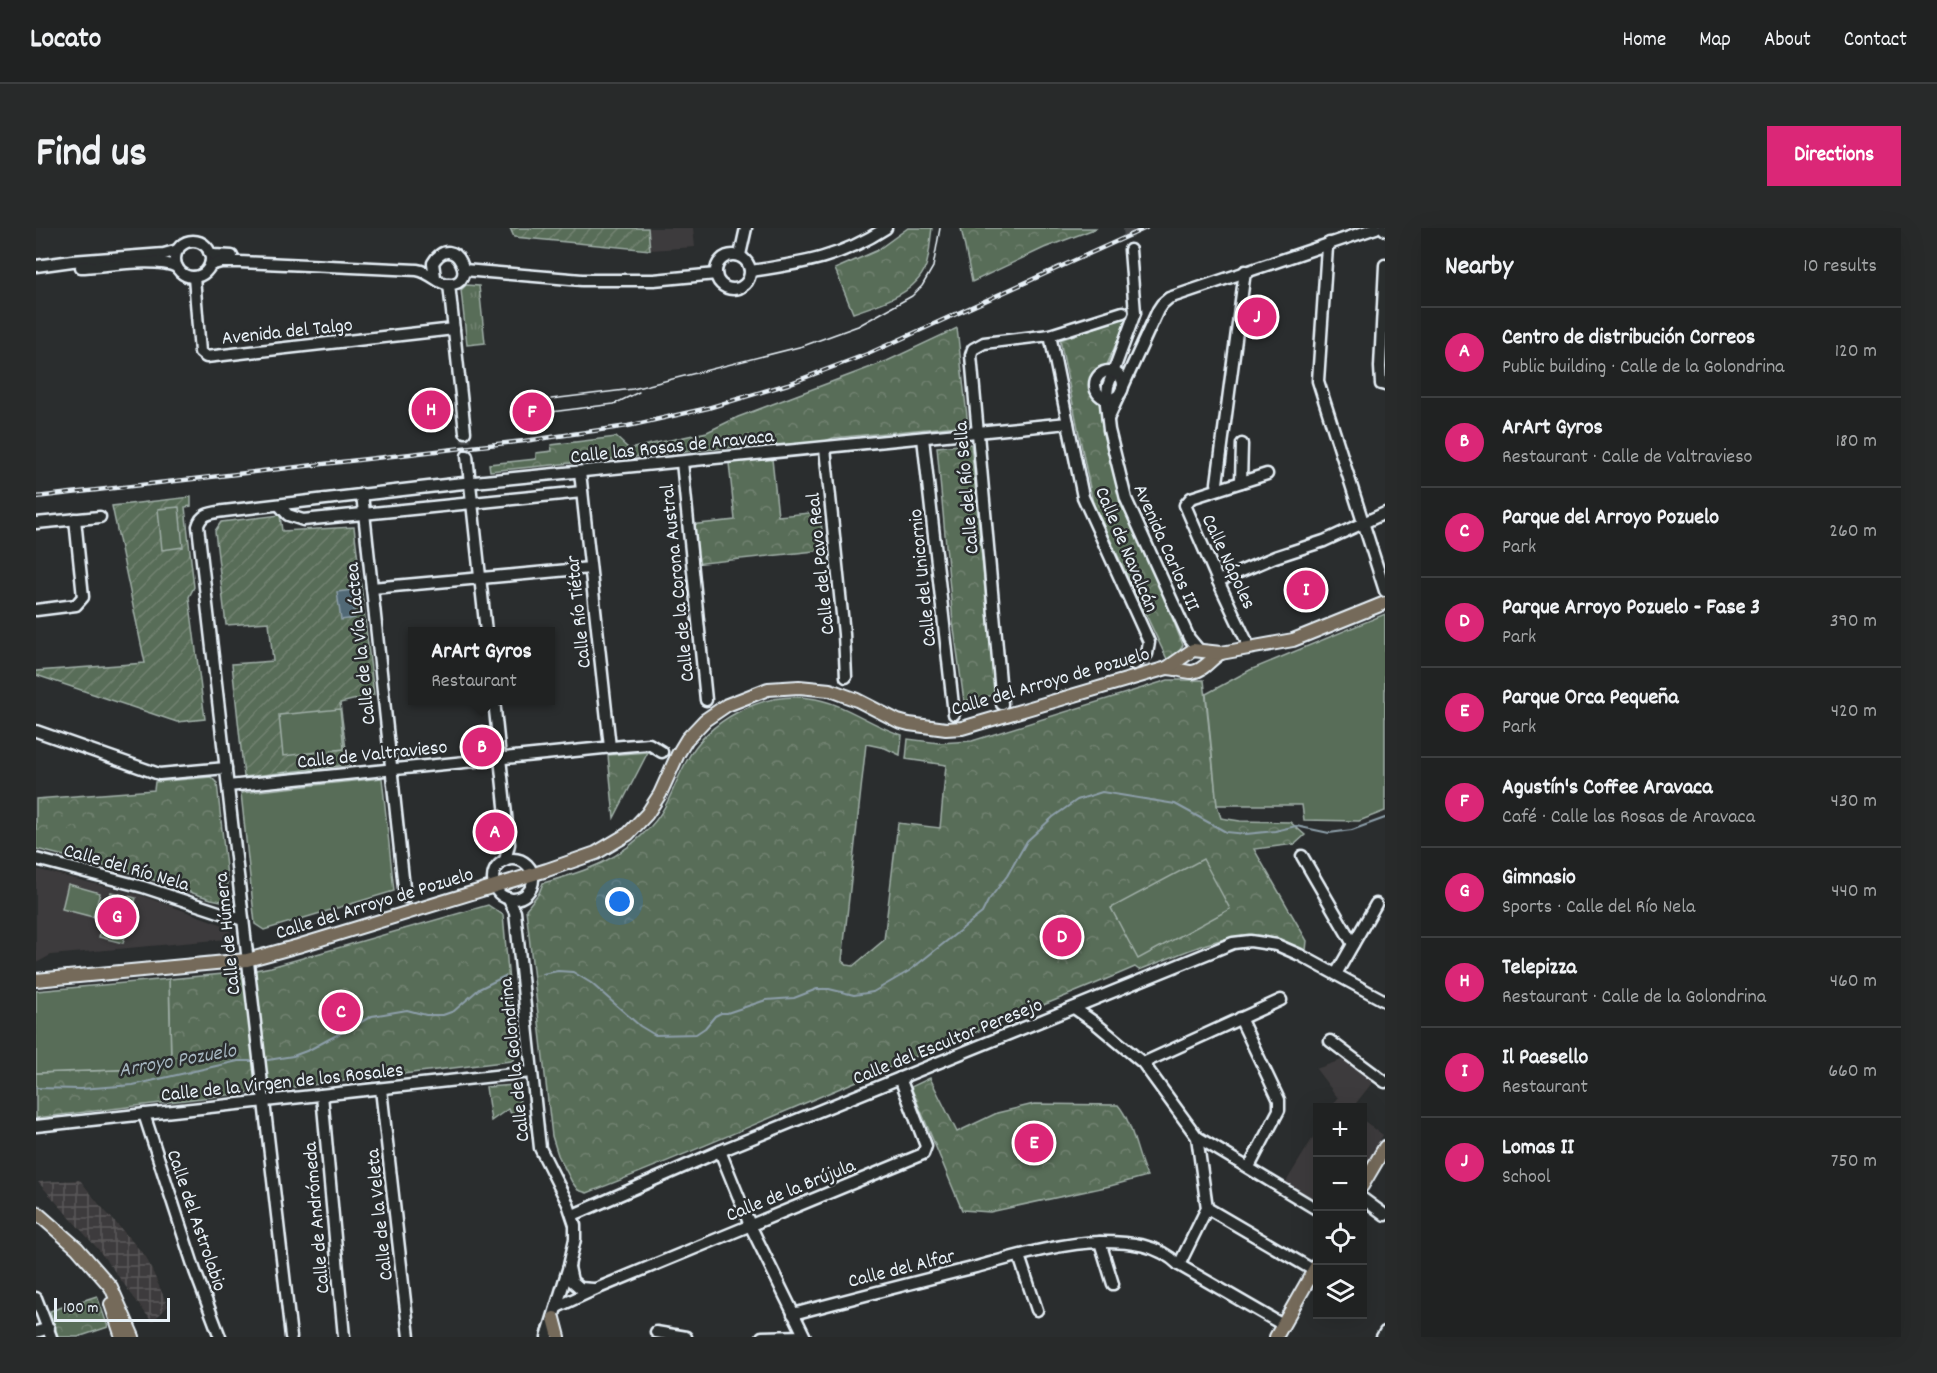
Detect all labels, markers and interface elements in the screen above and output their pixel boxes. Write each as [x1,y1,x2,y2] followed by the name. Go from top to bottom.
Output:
[30,21,101,61] text: Locato
[1622,26,1666,56] text: Home
[1699,26,1731,56] text: Map
[1764,26,1811,56] text: About
[1844,26,1907,56] text: Contact
[36,126,147,186] text: Find us
[1767,126,1901,186] button: Directions
[1445,249,1513,286] text: Nearby
[1803,253,1877,281] text: 10 results
[1238,294,1276,340] pin: J
[220,312,354,354] street label: Avenida del Talgo
[1502,323,1755,354] text: Centro de distribución Correos
[1459,338,1470,366] text: A
[1835,338,1877,366] text: 120 m
[1502,354,1785,382] text: Public building · Calle de la Golondrina
[412,388,450,432] pin: H
[512,390,552,435] pin: F
[1502,413,1603,444] text: ArArt Gyros
[948,420,988,555] street label: Calle del Río Sella
[569,423,776,473] street label: Calle las Rosas de Aravaca
[1460,428,1469,456] text: B
[1835,428,1877,456] text: 180 m
[1502,444,1752,472] text: Restaurant · Calle de Valtravieso
[1125,480,1206,616] street label: Avenida Carlos III
[655,482,703,683] street label: Calle de la Corona Austral
[1086,483,1164,617] street label: Calle de Navalcán
[801,491,843,636] street label: Calle del Pavo Real
[1502,503,1719,534] text: Parque del Arroyo Pozuelo
[903,507,945,648] street label: Calle del Unicornio
[1193,510,1262,614] street label: Calle Nápoles
[1460,518,1469,546] text: C
[1829,518,1877,546] text: 260 m
[1502,534,1536,562] text: Park
[560,553,600,670] street label: Calle Río Tiétar
[339,561,384,726] street label: Calle de la Vía Láctea
[1286,568,1326,613] pin: I
[1502,593,1760,624] text: Parque Arroyo Pozuelo - Fase 3
[1459,608,1470,636] text: D
[1830,608,1877,636] text: 390 m
[1502,624,1536,652] text: Park
[408,627,555,705] popup
[431,637,532,668] text: ArArt Gyros
[948,641,1153,725] street label: Calle del Arroyo de Pozuelo
[431,668,517,696] text: Restaurant
[1502,683,1679,714] text: Parque Orca Pequeña
[1460,698,1469,726] text: E
[1831,698,1877,726] text: 420 m
[1502,714,1536,742] text: Park
[462,724,502,770] pin: B
[296,734,449,778] street label: Calle de Valtravieso
[1502,773,1712,804] text: Agustín's Coffee Aravaca
[1460,788,1469,816] text: F
[1831,788,1877,816] text: 430 m
[1502,804,1755,832] text: Café · Calle las Rosas de Aravaca
[476,810,514,854] pin: A
[60,838,193,900] street label: Calle del Río Nela
[273,861,477,948] street label: Calle del Arroyo de Pozuelo
[1502,863,1576,894] text: Gimnasio
[209,870,249,996] street label: Calle de Húmera
[1459,878,1470,906] text: G
[1831,878,1877,906] text: 440 m
[605,887,634,916] your location
[98,894,136,940] pin: G
[1502,894,1695,922] text: Sports · Calle del Río Nela
[1042,914,1082,960] pin: D
[1502,953,1577,984] text: Telepizza
[1459,968,1470,996] text: H
[1830,968,1877,996] text: 460 m
[493,976,539,1143] street label: Calle de la Golondrina
[1502,984,1766,1012] text: Restaurant · Calle de la Golondrina
[322,990,360,1034] pin: C
[849,992,1047,1094] street label: Calle del Escultor Peresejo
[117,1037,240,1087] water label: Arroyo Pozuelo
[1502,1043,1588,1074] text: Il Paesello
[160,1057,405,1111] street label: Calle de la Virgen de los Rosales
[1461,1058,1468,1086] text: I
[1828,1058,1877,1086] text: 660 m
[1502,1074,1588,1102] text: Restaurant
[1313,1103,1367,1319] map controls
[1313,1103,1367,1157] button: +
[1014,1120,1054,1166] pin: E
[1502,1133,1574,1164] text: Lomas II
[297,1140,339,1295] street label: Calle de Andrómeda
[158,1146,233,1296] street label: Calle del Astrolabio
[360,1147,402,1282] street label: Calle de la Veleta
[1461,1148,1468,1176] text: J
[1831,1148,1877,1176] text: 750 m
[722,1153,861,1230] street label: Calle de la Brújula
[1313,1157,1367,1211] button: −
[1502,1164,1551,1192] text: School
[1313,1211,1367,1265] button: locate
[845,1243,959,1297] street label: Calle del Alfar
[1313,1265,1367,1319] button: layers
[54,1295,170,1322] scale bar
[63,1297,99,1320] text: 100 m

